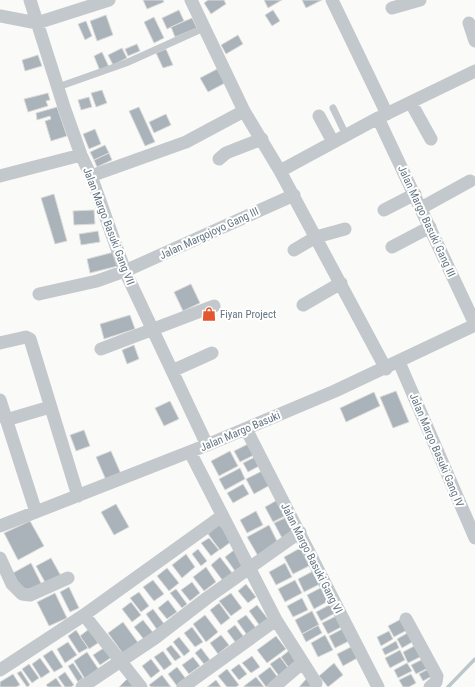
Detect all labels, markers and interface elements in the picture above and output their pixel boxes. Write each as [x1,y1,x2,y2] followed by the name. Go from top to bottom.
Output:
[395,163,458,279] street label: Jalan Margo Basuki Gang III
[80,166,137,287] street label: Jalan Margo Basuki Gang VII
[158,205,261,262] street label: Jalan Margojoyo Gang III
[201,306,217,322] shop icon: Fiyan Project
[220,308,276,321] place label: Fiyan Project
[407,391,466,509] street label: Jalan Margo Basuki Gang IV
[198,409,282,454] street label: Jalan Margo Basuki
[278,501,345,616] street label: Jalan Margo Basuki Gang VI

